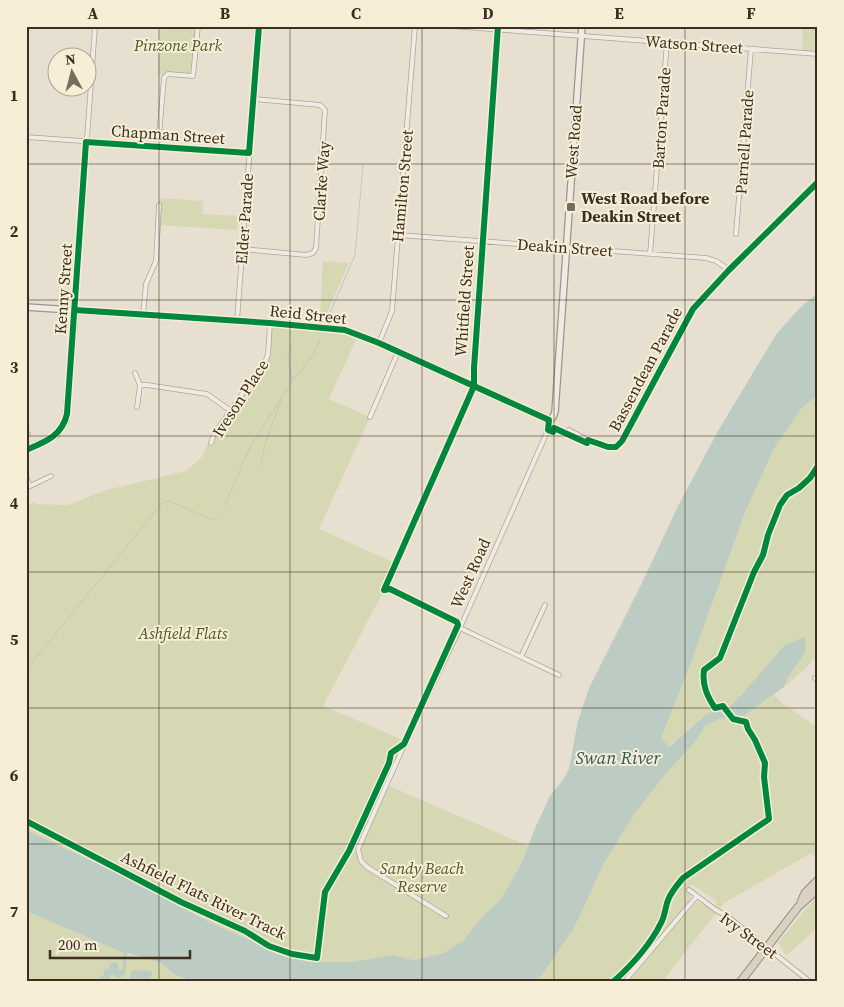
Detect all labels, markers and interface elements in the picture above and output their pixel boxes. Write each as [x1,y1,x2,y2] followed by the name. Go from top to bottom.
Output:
[88,2,99,24] text: A
[220,2,231,24] text: B
[351,2,361,24] text: C
[482,2,494,24] text: D
[614,2,624,24] text: E
[746,2,756,24] text: F
[644,30,745,58] street label: Watson Street
[133,34,222,56] park label: Pinzone Park
[48,48,98,98] north arrow
[64,49,77,70] text: N
[646,66,676,170] street label: Barton Parade
[10,84,18,106] text: 1
[729,89,759,195] street label: Parnell Parade
[559,104,587,180] street label: West Road
[110,119,226,149] street label: Chapman Street
[386,128,418,243] street label: Hamilton Street
[307,140,335,221] street label: Clarke Way
[230,173,258,265] street label: Elder Parade
[581,187,709,227] place label: West Road before Deakin Street
[565,201,577,213] marker: West Road before Deakin Street
[10,220,19,242] text: 2
[516,233,614,261] street label: Deakin Street
[49,242,77,335] street label: Kenny Street
[449,244,479,357] street label: Whitfield Street
[268,299,348,329] street label: Reid Street
[603,303,687,435] street label: Bassendean Parade
[207,355,273,441] street label: Iveson Place
[10,356,19,378] text: 3
[10,492,19,514] text: 4
[445,534,495,612] street label: West Road
[137,622,228,644] park label: Ashfield Flats
[10,628,19,650] text: 5
[576,745,661,770] water label: Swan River
[10,764,19,786] text: 6
[118,845,291,945] street label: Ashfield Flats River Track
[380,857,464,897] park label: Sandy Beach Reserve
[10,900,19,922] text: 7
[716,906,783,964] street label: Ivy Street
[50,927,190,959] scale bar
[58,934,98,955] text: 200 m

